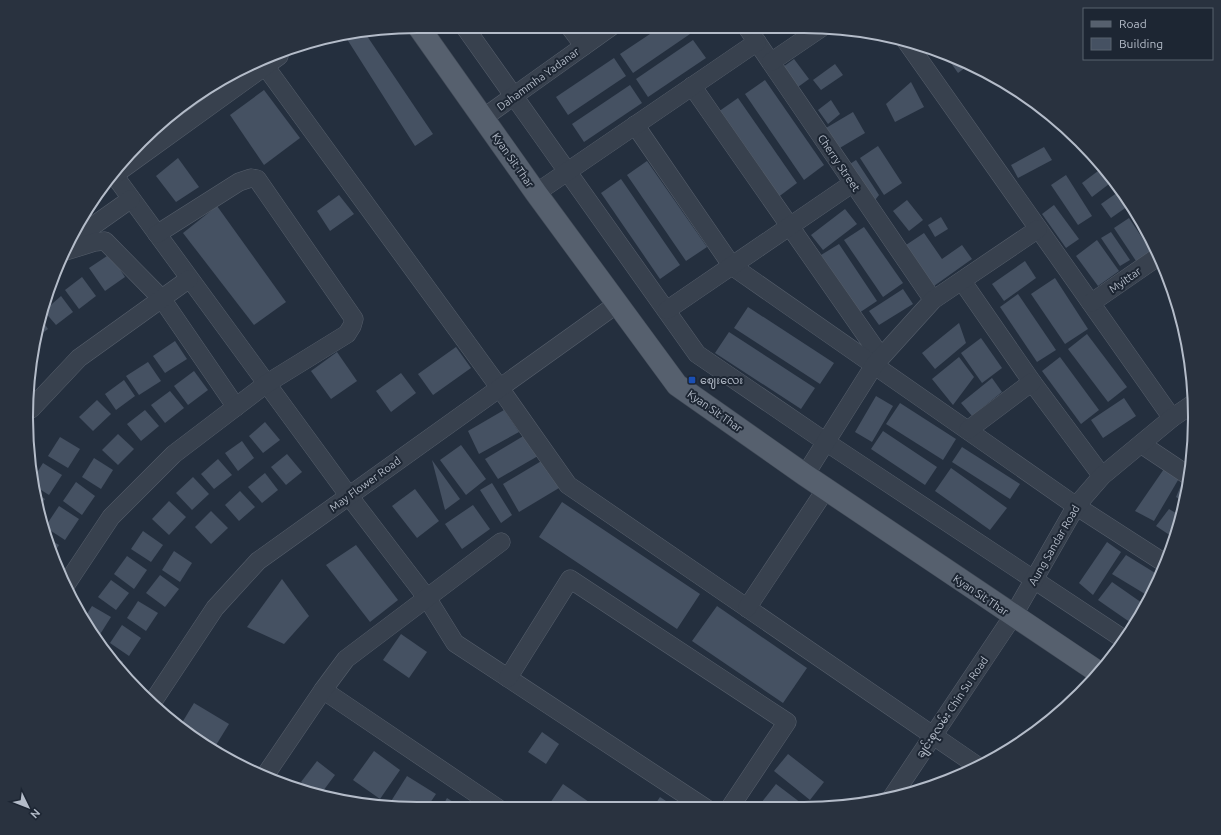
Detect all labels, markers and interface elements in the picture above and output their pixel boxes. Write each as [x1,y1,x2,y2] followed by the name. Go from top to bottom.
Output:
[1083,8,1213,60] legend
[1119,17,1147,30] text: Road
[1119,37,1163,50] text: Building
[495,45,582,113] street label: Dahammha Yadanar
[490,130,537,190] street label: Kyan Sit Thar
[816,132,863,194] street label: Cherry Street
[1107,264,1144,295] street label: Myittar
[700,374,743,389] place label: ဈေးလေး
[687,375,697,385] marker: ဈေးလေး
[685,388,745,435] street label: Kyan Sit Thar
[327,454,403,514] street label: May Flower Road
[1026,503,1082,587] street label: Aung Sandar Road
[951,572,1012,618] street label: Kyan Sit Thar
[913,654,993,761] street label: ချင်းစုလမ်း Chin Su Road
[8,787,48,827] north arrow
[28,807,43,821] text: N

